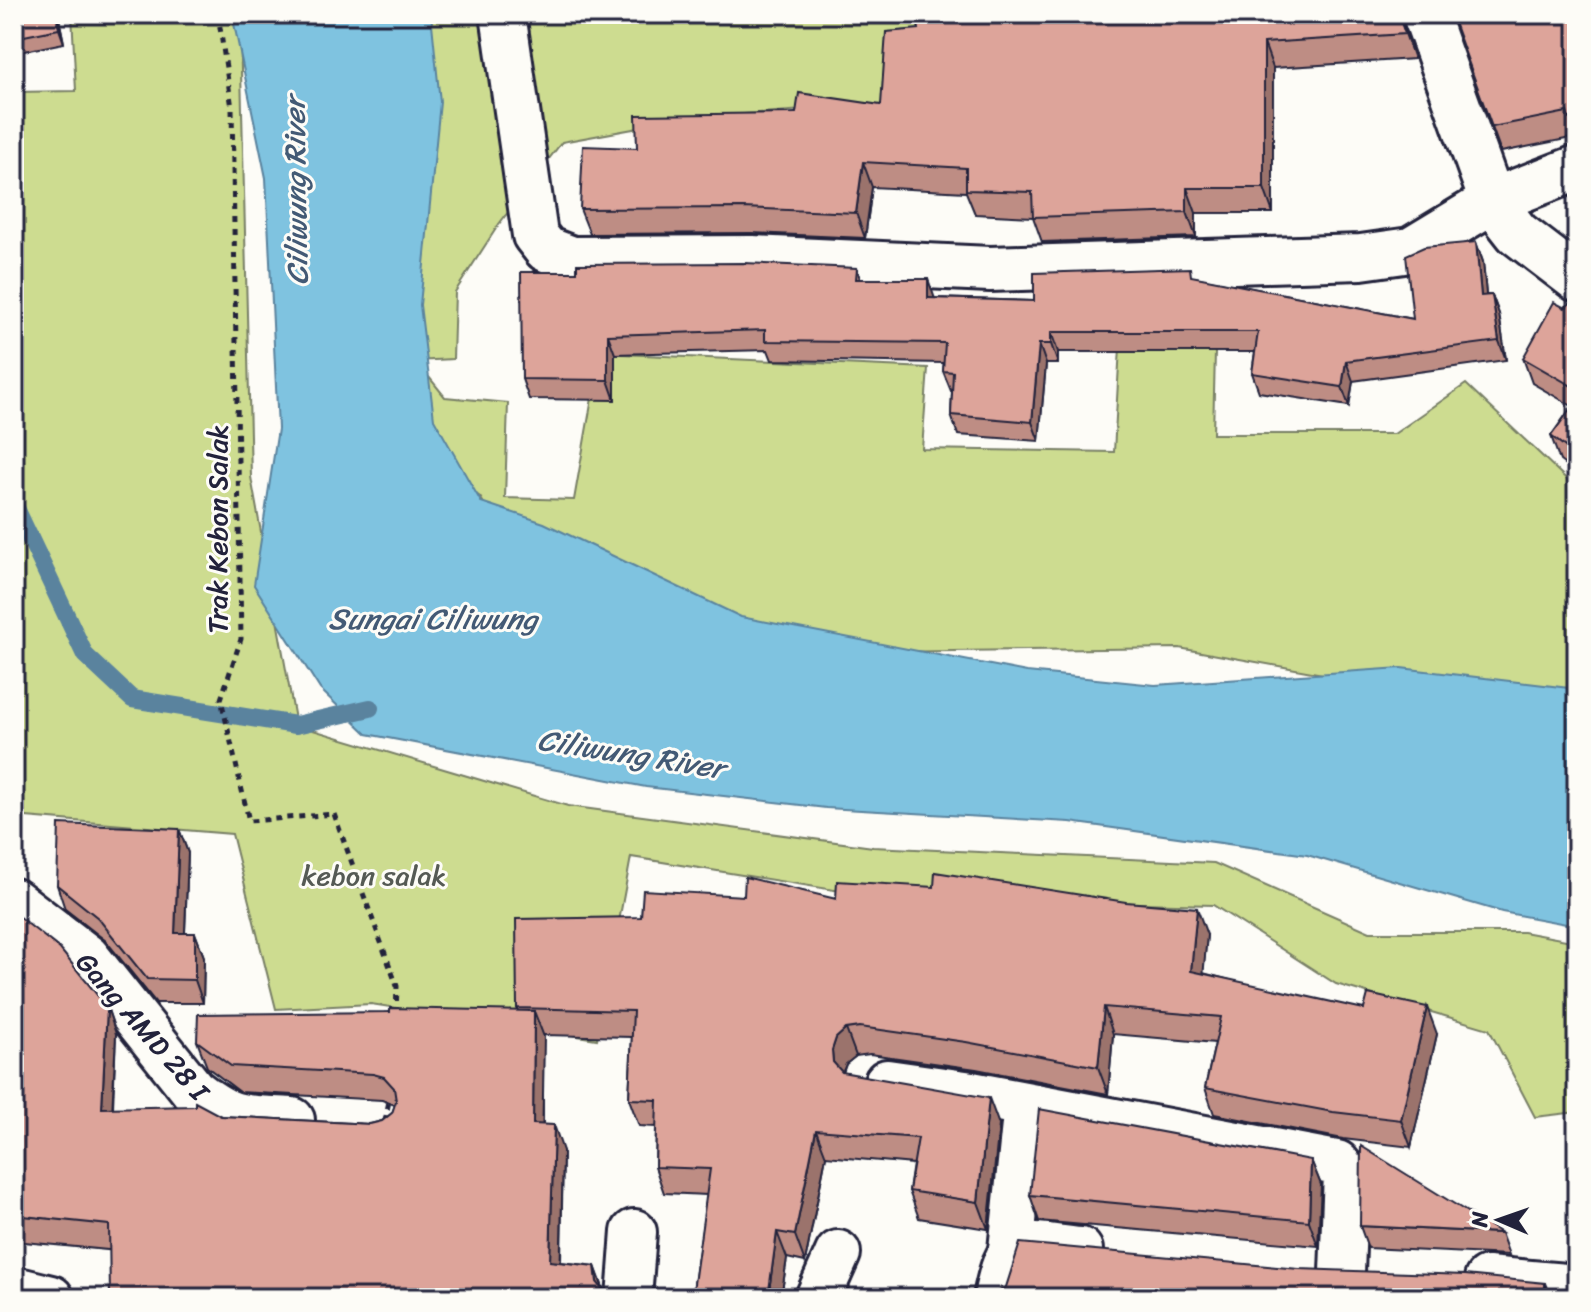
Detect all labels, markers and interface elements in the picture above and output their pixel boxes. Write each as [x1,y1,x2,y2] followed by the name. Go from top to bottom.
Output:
[267,92,325,285] water label: Ciliwung River
[193,424,242,634] street label: Trak Kebon Salak
[328,592,541,646] water label: Sungai Ciliwung
[534,713,733,796] water label: Ciliwung River
[302,851,446,900] park label: kebon salak
[63,940,223,1114] street label: Gang AMD 28 I
[1459,1180,1539,1260] north arrow
[1460,1210,1499,1229] text: N

